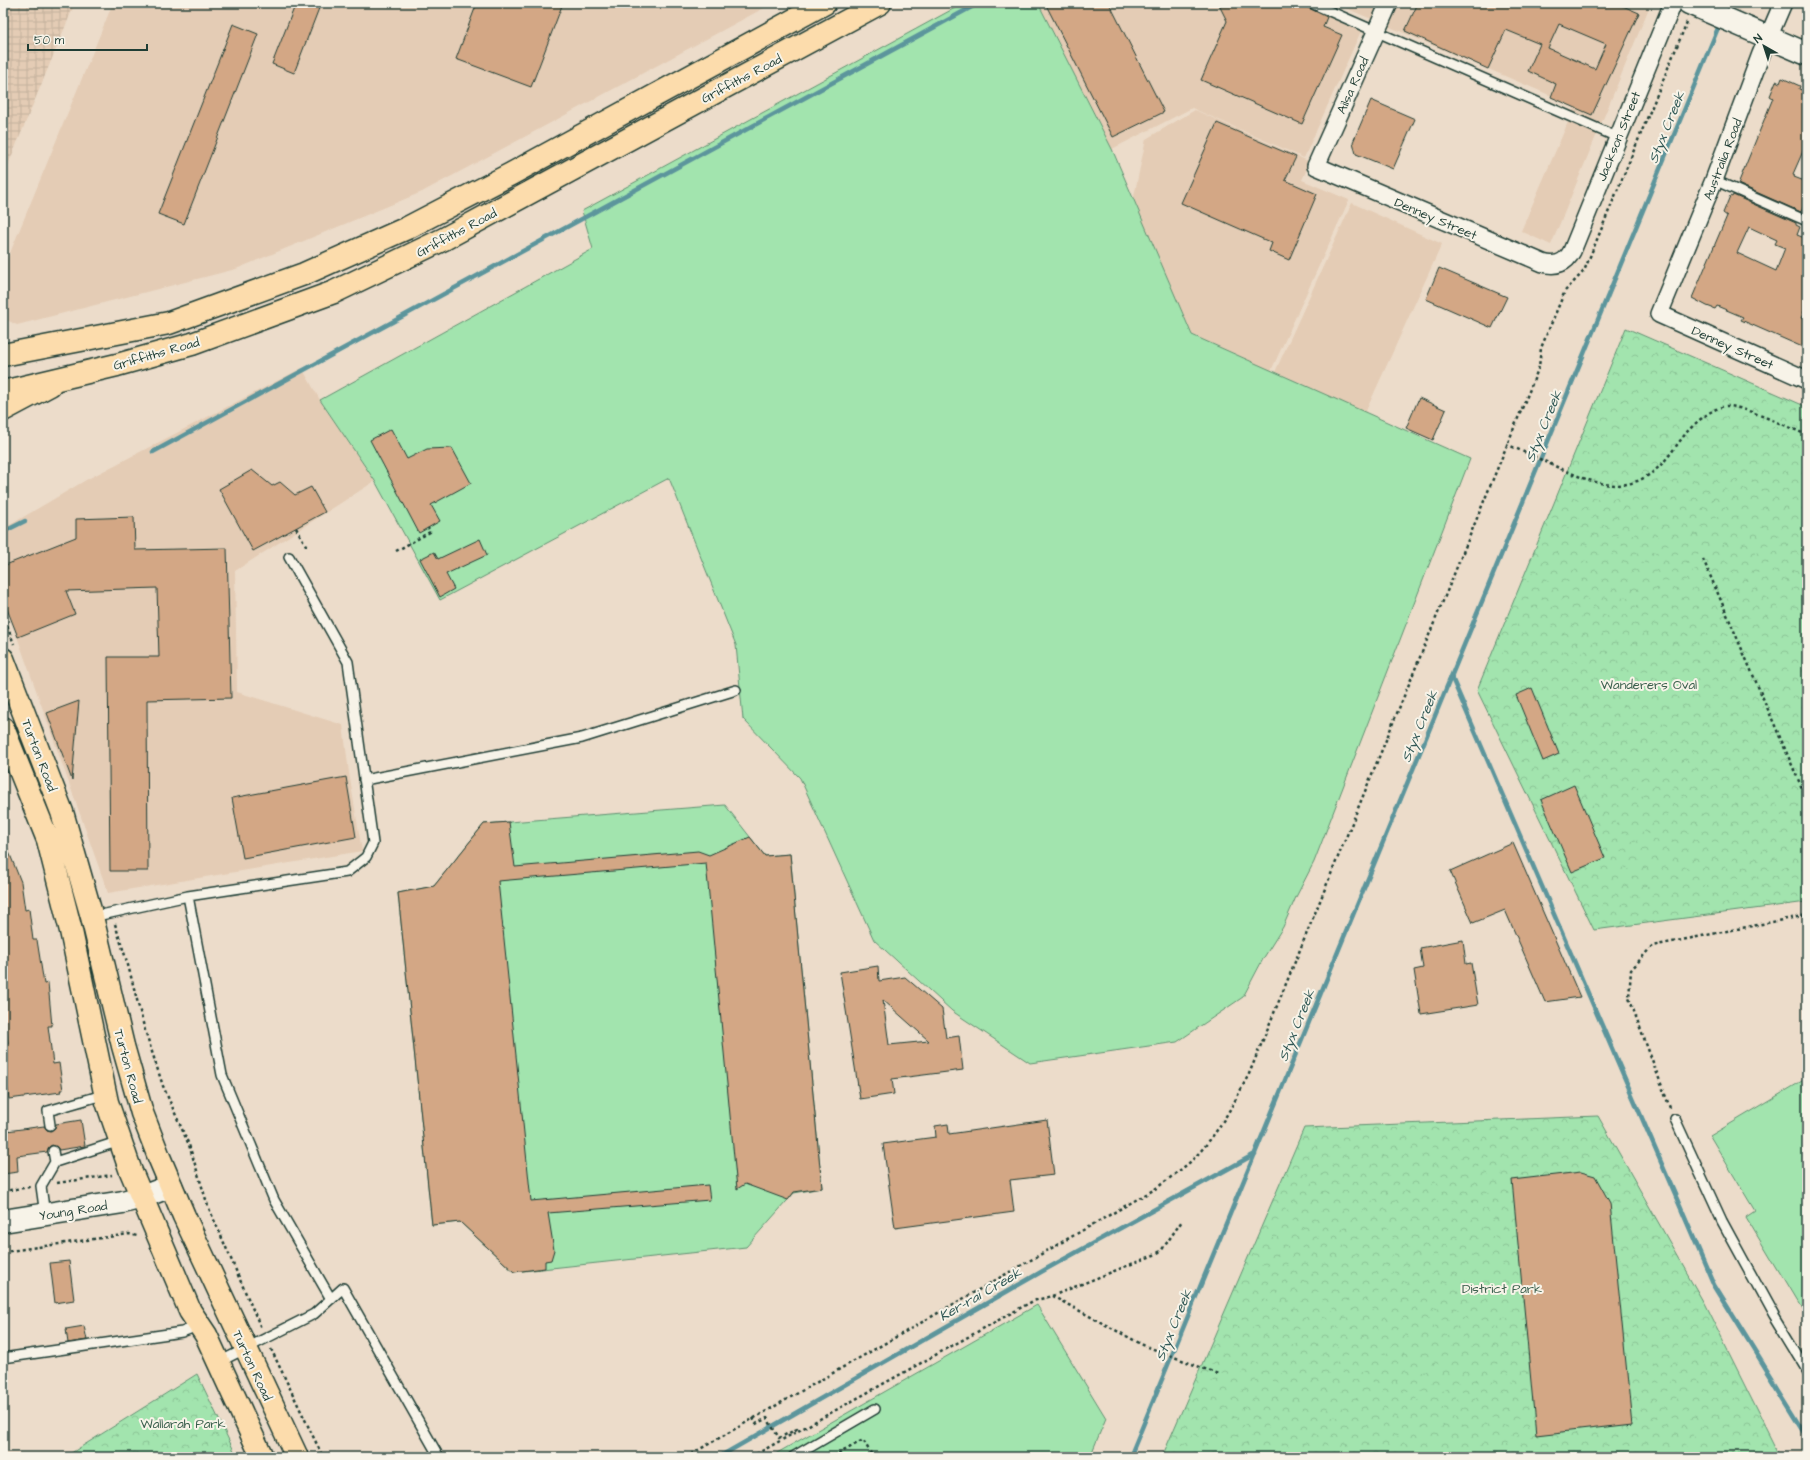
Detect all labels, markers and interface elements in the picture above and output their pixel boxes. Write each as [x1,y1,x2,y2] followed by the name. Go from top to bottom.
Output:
[28,26,147,52] scale bar
[1744,26,1784,66] north arrow
[1751,31,1765,47] text: N
[34,32,65,49] text: 50 m
[698,50,785,108] street label: Griffiths Road
[1332,54,1374,117] street label: Ailsa Road
[1593,88,1645,184] street label: Jackson Street
[1643,88,1691,166] water label: Styx Creek
[1699,116,1747,203] street label: Australia Road
[1391,193,1480,246] street label: Denney Street
[413,204,500,262] street label: Griffiths Road
[1688,322,1777,375] street label: Denney Street
[111,333,202,375] street label: Griffiths Road
[1520,387,1568,465] water label: Styx Creek
[1601,676,1697,694] park label: Wanderers Oval
[1396,687,1444,765] water label: Styx Creek
[17,717,61,794] street label: Turton Road
[1273,986,1321,1064] water label: Styx Creek
[110,1027,147,1106] street label: Turton Road
[38,1197,109,1226] street label: Young Road
[936,1263,1026,1327] water label: Ker-rai Creek
[1462,1280,1542,1298] park label: District Park
[1150,1286,1198,1364] water label: Styx Creek
[228,1327,276,1404] street label: Turton Road
[140,1415,226,1433] park label: Wallarah Park

